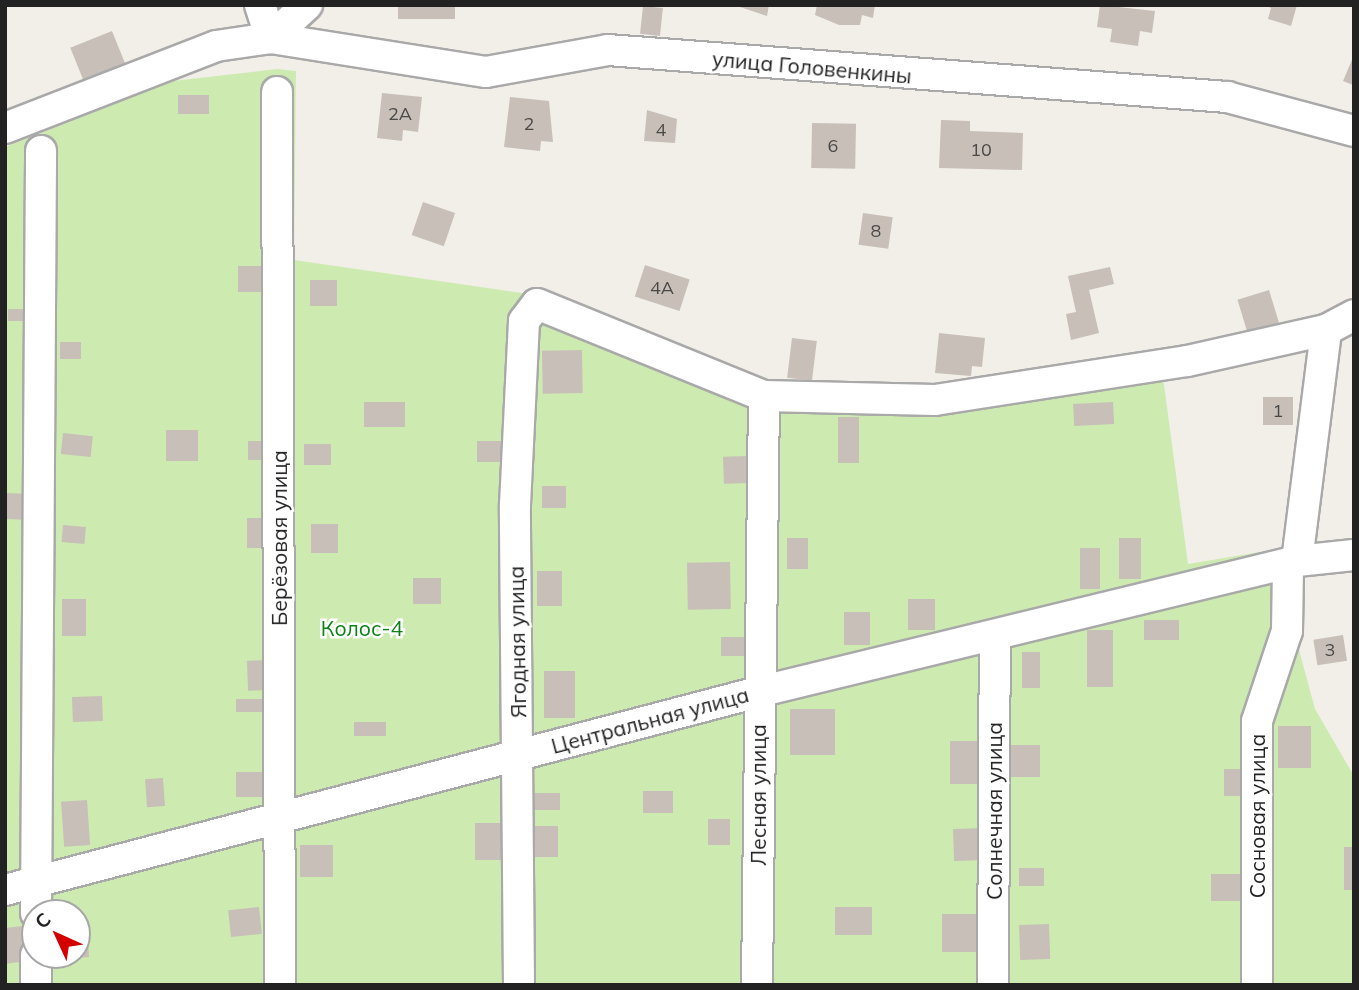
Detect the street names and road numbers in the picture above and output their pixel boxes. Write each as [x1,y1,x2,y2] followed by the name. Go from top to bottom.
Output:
[711,46,913,88] street label: улица Головенкины
[266,450,292,626] street label: Берёзовая улица
[503,566,531,718] street label: Ягодная улица
[548,681,752,759] street label: Центральная улица
[981,722,1007,900] street label: Солнечная улица
[745,724,771,866] street label: Лесная улица
[1244,734,1270,898] street label: Сосновая улица

